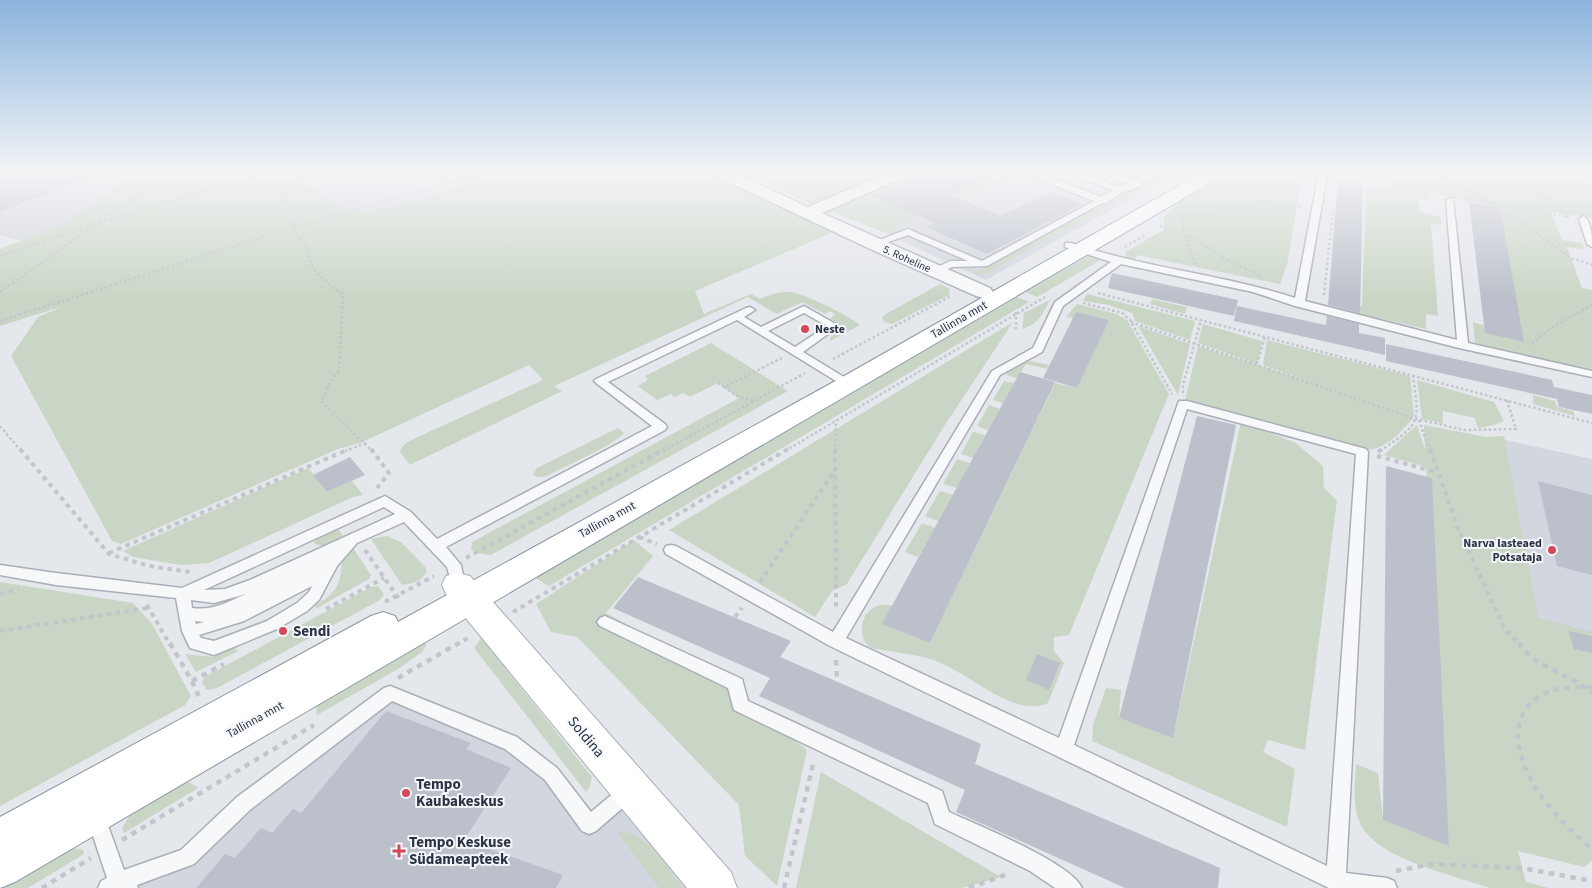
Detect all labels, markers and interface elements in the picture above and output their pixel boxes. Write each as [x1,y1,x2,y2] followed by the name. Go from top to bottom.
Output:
[881,242,934,276] street label: 5. Roheline
[928,297,990,343] street label: Tallinna mnt
[815,321,845,338] place label: Neste
[799,323,811,335] marker: Neste
[575,497,639,543] street label: Tallinna mnt
[1463,535,1542,566] place label: Narva lasteaed Potsataja
[1546,544,1558,556] marker: Narva lasteaed Potsataja
[293,621,330,642] place label: Sendi
[277,625,289,637] marker: Sendi
[223,697,287,743] street label: Tallinna mnt
[563,712,609,762] street label: Soldina
[416,774,504,812] place label: Tempo Kaubakeskus
[400,787,412,799] marker: Tempo Kaubakeskus
[409,832,511,870] place label: Tempo Keskuse Südameapteek
[393,845,405,857] marker: Tempo Keskuse Südameapteek

